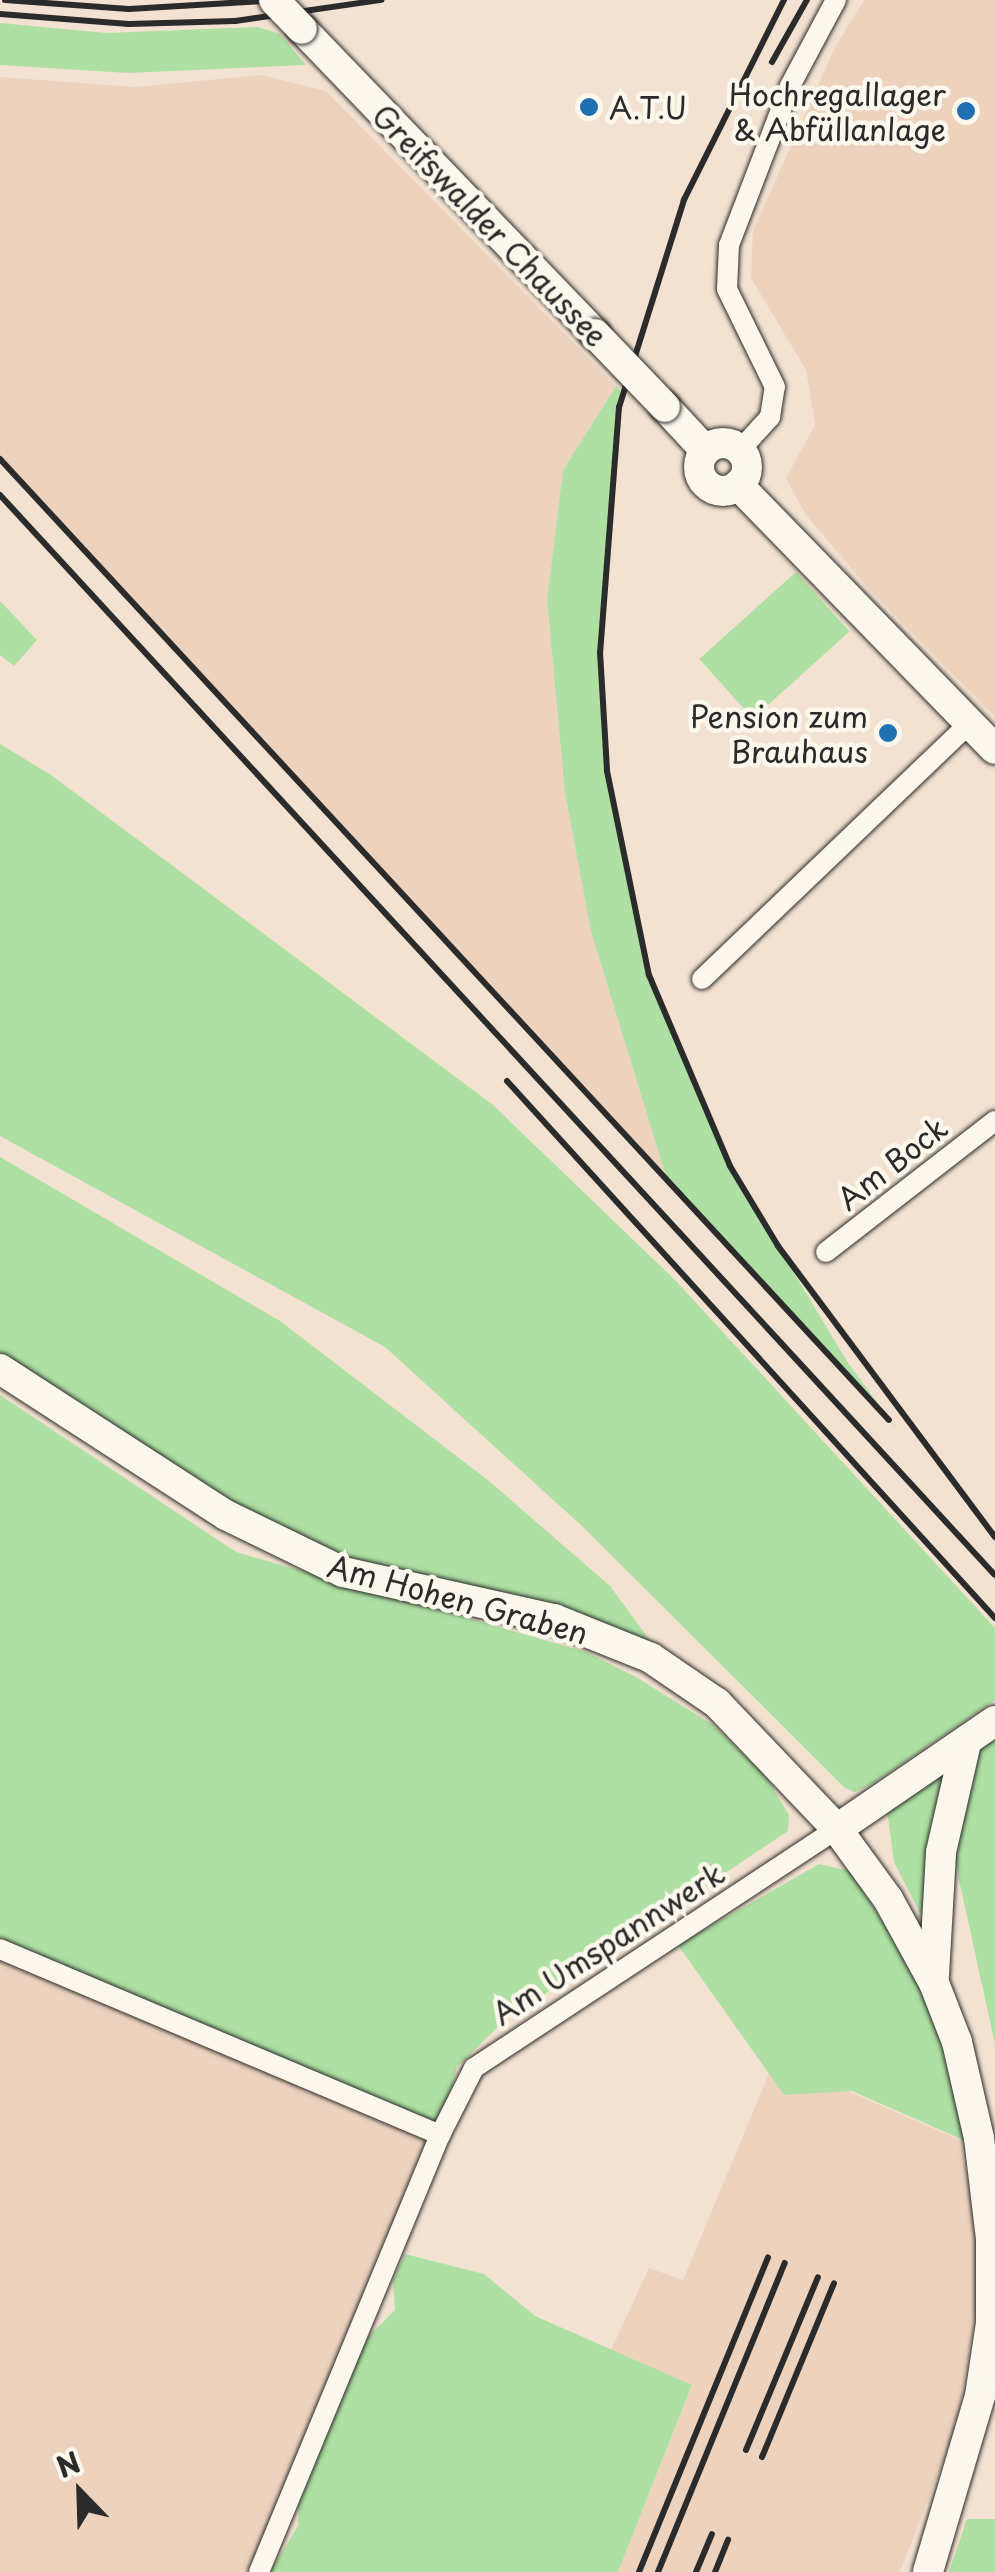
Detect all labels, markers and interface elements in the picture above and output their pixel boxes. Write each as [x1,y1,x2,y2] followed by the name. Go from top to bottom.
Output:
[729,76,946,146] place label: Hochregallager & Abfüllanlage
[609,89,687,125] place label: A.T.U
[364,95,616,355] street label: Greifswalder Chaussee
[578,96,600,118] marker: A.T.U
[955,100,977,122] marker: Hochregallager & Abfüllanlage
[689,698,868,768] place label: Pension zum Brauhaus
[877,722,899,744] marker: Pension zum Brauhaus
[830,1109,954,1217] street label: Am Bock
[323,1547,593,1651] street label: Am Hohen Graben
[486,1855,730,2031] street label: Am Umspannwerk
[49,2440,87,2488] text: N
[30,2442,130,2542] north arrow

